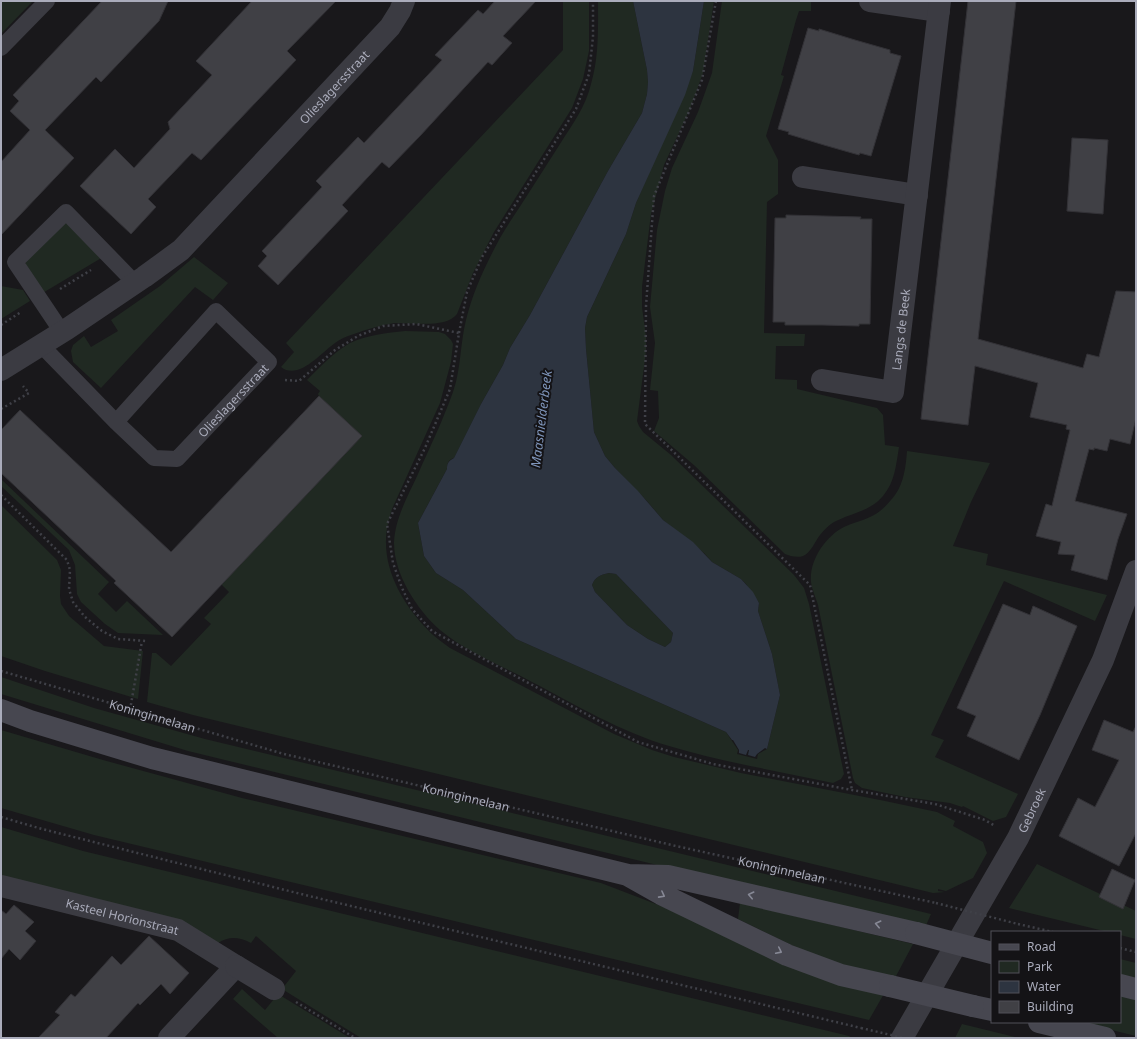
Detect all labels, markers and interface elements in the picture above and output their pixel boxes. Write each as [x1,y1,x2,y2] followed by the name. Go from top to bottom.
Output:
[295,46,373,128] street label: Olieslagersstraat
[887,287,914,371] street label: Langs de Beek
[194,359,272,441] street label: Olieslagersstraat
[526,369,556,469] water label: Maasnielderbeek
[108,695,198,736] street label: Koninginnelaan
[421,778,511,815] street label: Koninginnelaan
[1013,784,1050,836] street label: Gebroek
[737,851,827,887] street label: Koninginnelaan
[658,890,665,897] one-way arrow
[748,892,754,900] one-way arrow
[64,894,181,939] street label: Kasteel Horionstraat
[875,921,881,929] one-way arrow
[991,931,1121,1023] legend
[1027,938,1056,955] text: Road
[775,946,783,954] one-way arrow
[1027,958,1053,975] text: Park
[1027,978,1061,995] text: Water
[1027,998,1074,1015] text: Building

